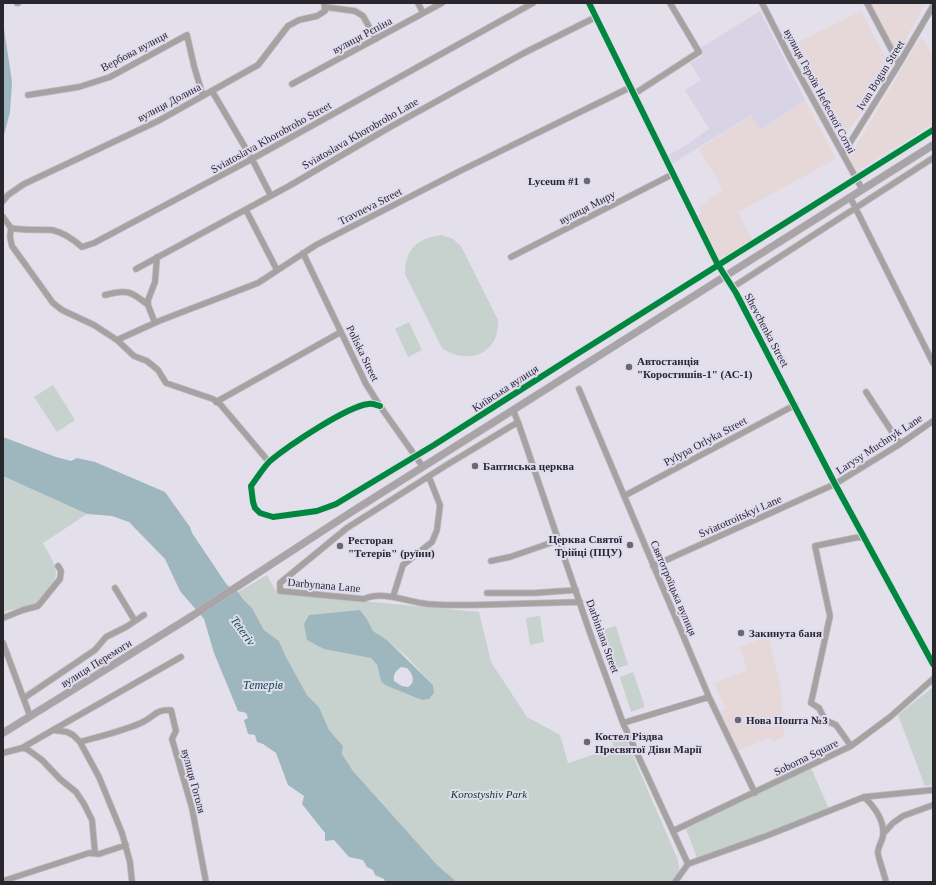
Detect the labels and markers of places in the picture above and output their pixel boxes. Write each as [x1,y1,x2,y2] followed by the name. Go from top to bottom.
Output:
[528,175,579,187] place label: Lyceum #1
[582,176,592,186] marker: Lyceum #1
[637,355,753,381] place label: Автостанція "Коростишів-1" (АС-1)
[624,362,634,372] marker: Автостанція "Коростишів-1" (АС-1)
[483,460,574,472] place label: Баптиська церква
[470,461,480,471] marker: Баптиська церква
[548,533,623,559] place label: Церква Святої Трійці (ПЦУ)
[348,534,435,560] place label: Ресторан "Тетерів" (руїни)
[625,540,635,550] marker: Церква Святої Трійці (ПЦУ)
[335,541,345,551] marker: Ресторан "Тетерів" (руїни)
[749,627,822,639] place label: Закинута баня
[736,628,746,638] marker: Закинута баня
[746,714,828,726] place label: Нова Пошта №3
[733,715,743,725] marker: Нова Пошта №3
[595,730,703,755] place label: Костел Різдва Пресвятої Діви Марії
[582,737,592,747] marker: Костел Різдва Пресвятої Діви Марії

